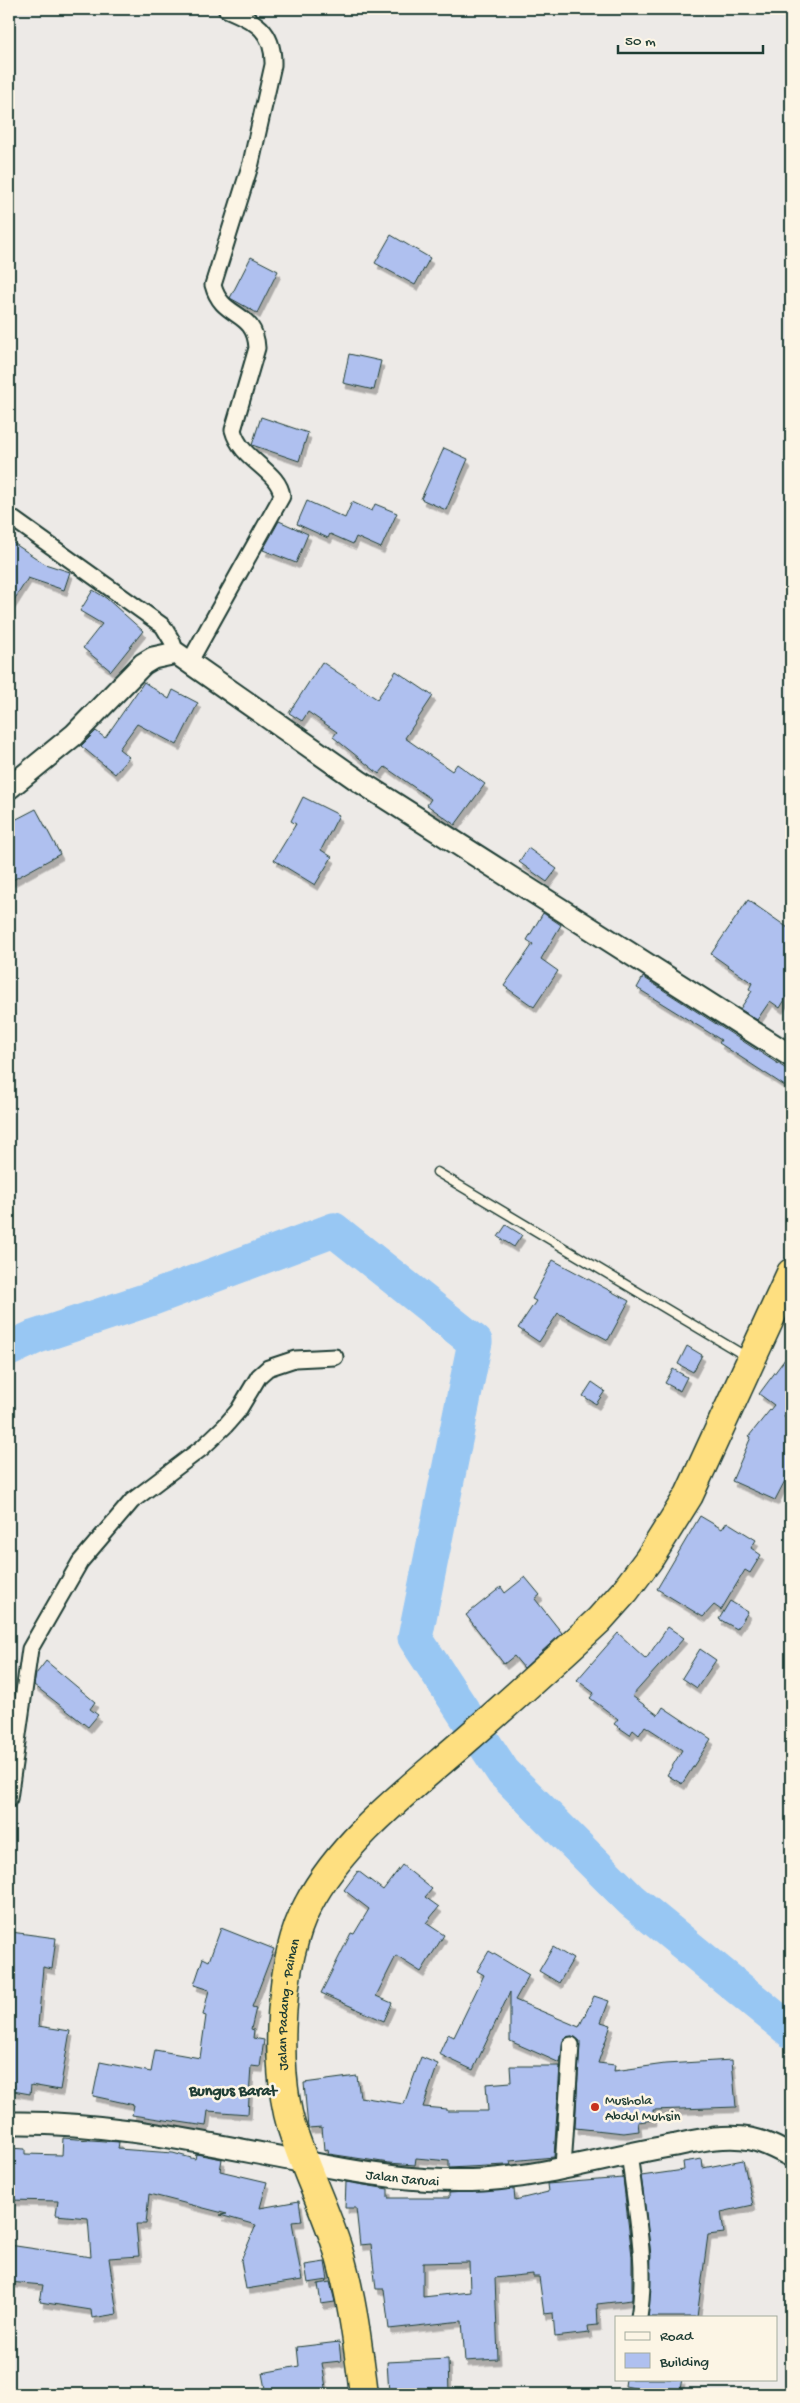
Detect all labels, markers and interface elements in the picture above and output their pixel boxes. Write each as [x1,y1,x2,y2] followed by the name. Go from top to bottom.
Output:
[618,22,762,54] scale bar
[625,33,656,51] text: 50 m
[275,1937,305,2071] street label: Jalan Padang - Painan
[188,2083,278,2102] district label: Bungus Barat
[605,2093,681,2126] place label: Mushola Abdul Muhsin
[589,2101,601,2113] marker: Mushola Abdul Muhsin
[365,2167,440,2191] street label: Jalan Jaruai
[615,2316,778,2380] legend
[660,2328,694,2346] text: Road
[659,2354,709,2372] text: Building

